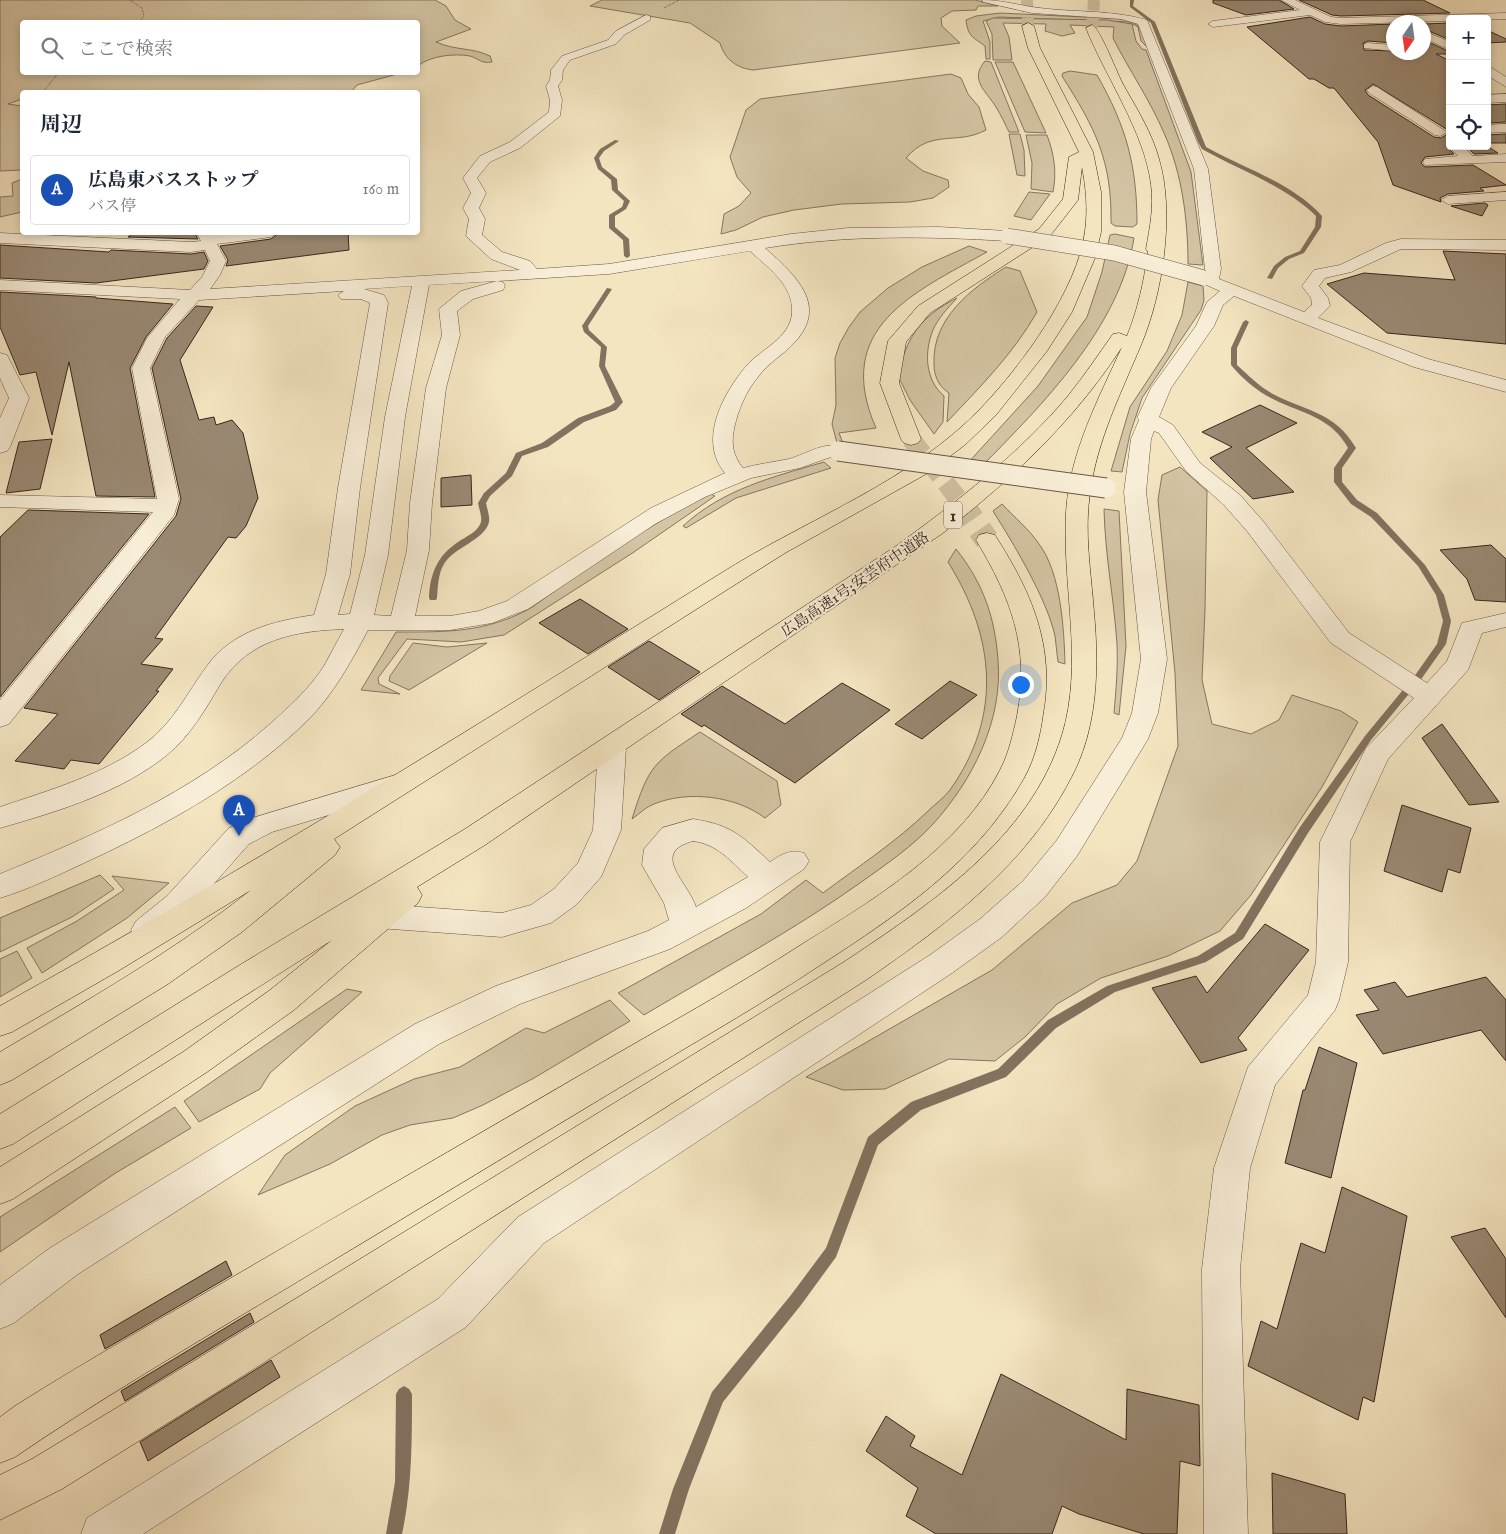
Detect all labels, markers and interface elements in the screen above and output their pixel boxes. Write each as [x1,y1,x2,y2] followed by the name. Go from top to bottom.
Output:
[1386,15,1431,60] north arrow
[1446,15,1491,150] map controls
[1446,15,1491,60] button: +
[20,20,420,75] search box
[38,34,66,62] icon: search
[78,38,173,62] text: ここで検索
[1446,60,1491,105] button: −
[1446,105,1491,150] button: locate
[40,112,82,139] text: 周辺
[88,169,258,193] text: 広島東バスストップ
[52,180,62,200] text: A
[363,180,399,200] text: 160 m
[88,197,136,217] text: バス停
[944,502,962,528] road number: 1
[778,528,933,641] street label: 広島高速1号;安芸府中道路
[1008,672,1034,698] your location
[223,795,255,836] pin: A

